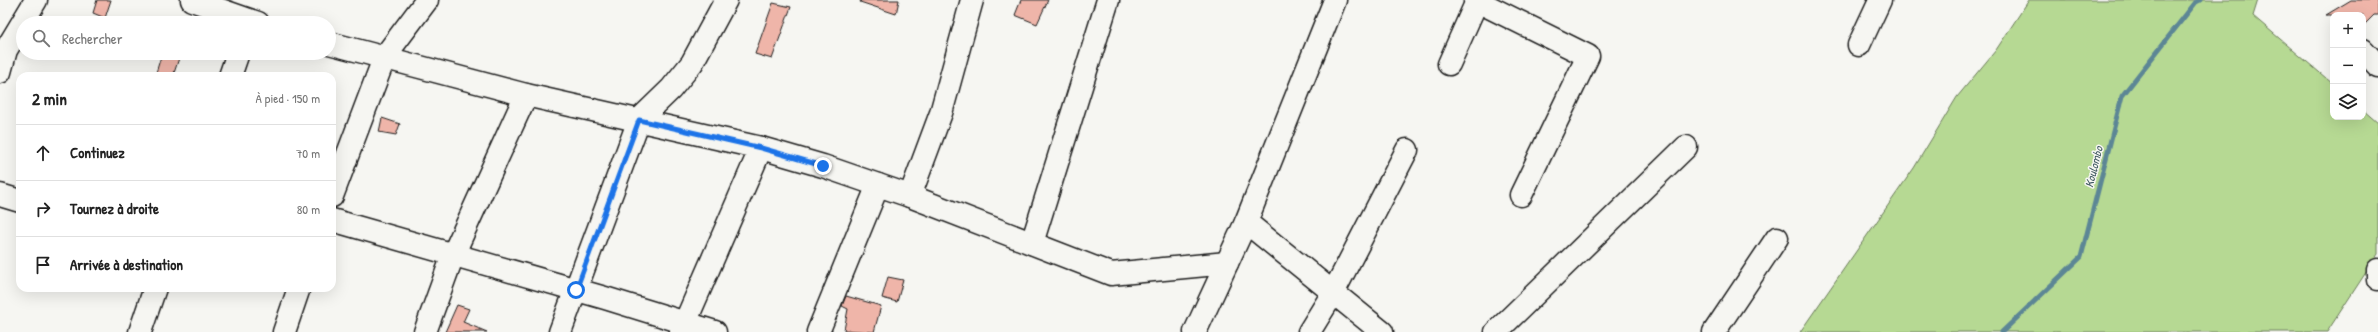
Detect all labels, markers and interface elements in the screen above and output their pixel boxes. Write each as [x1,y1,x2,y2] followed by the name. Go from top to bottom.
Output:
[2330,12,2366,120] map controls
[2330,12,2366,48] button: +
[16,16,336,60] search box
[30,27,52,49] icon: search
[62,28,123,49] text: Rechercher
[2330,48,2366,84] button: −
[2330,84,2366,120] button: layers
[32,87,67,110] text: 2 min
[255,89,320,107] text: À pied · 150 m
[32,142,54,164] icon: ahead
[70,142,125,163] text: Continuez
[2080,143,2107,189] water label: Koulombo
[296,144,320,162] text: 70 m
[814,157,832,175] route end
[32,198,54,220] icon: right
[70,198,159,219] text: Tournez à droite
[297,200,320,218] text: 80 m
[32,254,54,276] icon: arrive
[70,254,183,275] text: Arrivée à destination
[567,281,585,299] route start

